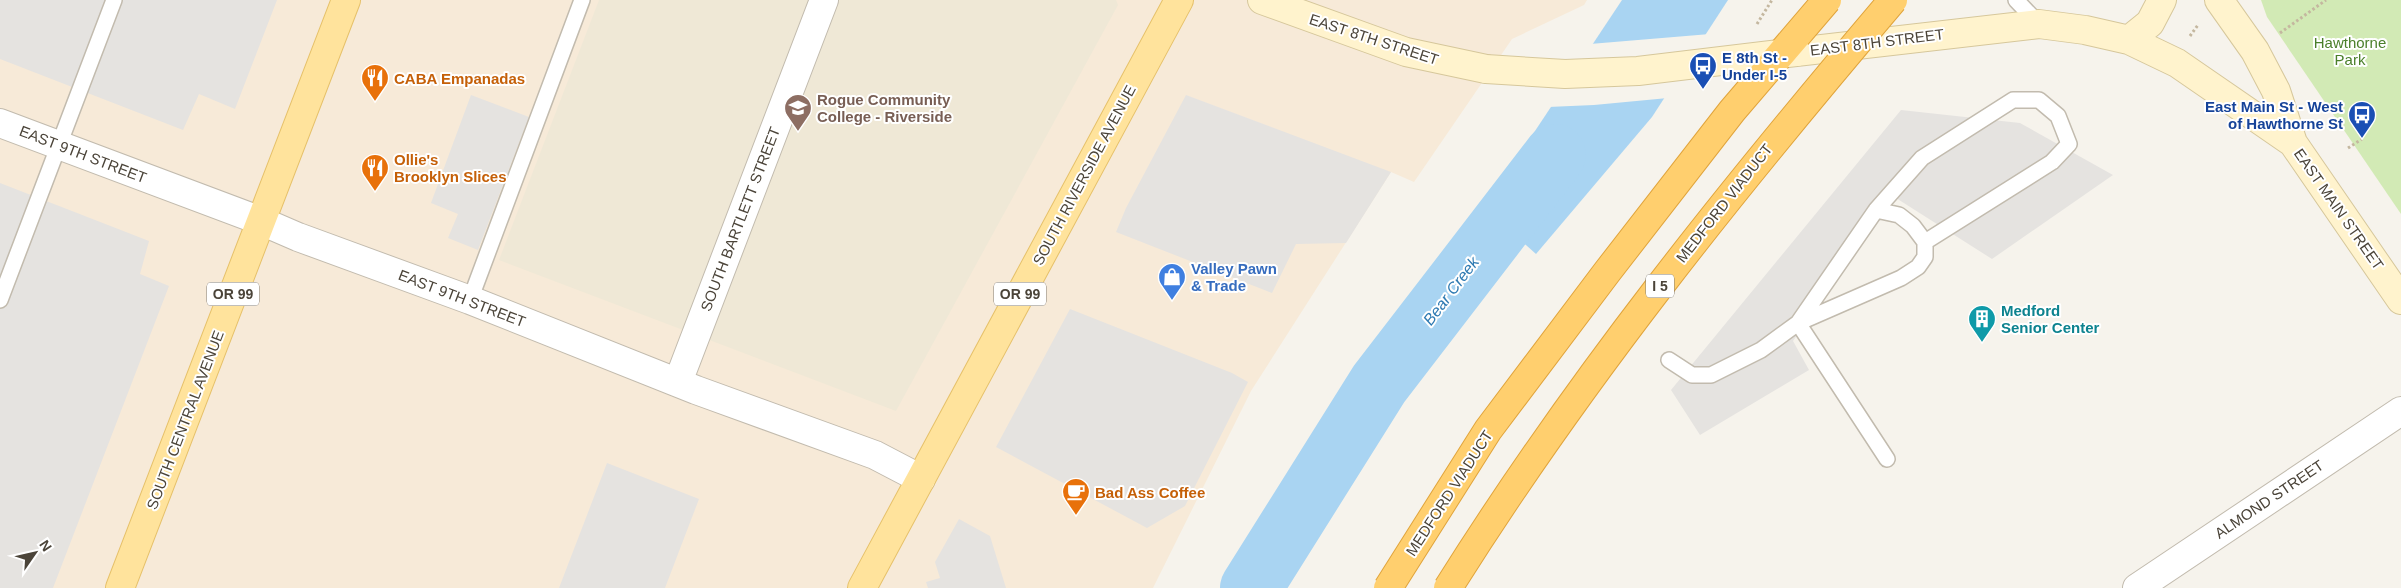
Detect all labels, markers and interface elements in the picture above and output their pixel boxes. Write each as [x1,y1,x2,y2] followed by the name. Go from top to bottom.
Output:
[1307,10,1441,68] street label: EAST 8TH STREET
[1809,25,1945,59] street label: EAST 8TH STREET
[2314,34,2386,68] park label: Hawthorne Park
[1722,49,1787,83] place label: E 8th St - Under I-5
[1688,51,1718,90] bus stop icon: E 8th St - Under I-5
[360,63,390,102] restaurant icon: CABA Empanadas
[394,70,525,87] place label: CABA Empanadas
[1029,82,1139,268] street label: SOUTH RIVERSIDE AVENUE
[817,91,952,125] place label: Rogue Community College - Riverside
[783,93,813,132] school or university icon: Rogue Community College - Riverside
[2205,98,2343,132] place label: East Main St - West of Hawthorne St
[2347,100,2377,139] bus stop icon: East Main St - West of Hawthorne St
[17,122,149,186] street label: EAST 9TH STREET
[697,124,783,314] street label: SOUTH BARTLETT STREET
[1672,140,1776,266] street label: MEDFORD VIADUCT
[2291,145,2387,273] street label: EAST MAIN STREET
[394,151,507,185] place label: Ollie's Brooklyn Slices
[360,153,390,192] restaurant icon: Ollie's Brooklyn Slices
[1420,253,1483,328] water label: Bear Creek
[1191,260,1277,294] place label: Valley Pawn & Trade
[1157,262,1187,301] shop icon: Valley Pawn & Trade
[396,266,528,330] street label: EAST 9TH STREET
[1646,274,1674,298] road number: I 5
[207,282,259,306] road number: OR 99
[994,282,1046,306] road number: OR 99
[2001,302,2100,336] place label: Medford Senior Center
[1967,304,1997,343] building icon: Medford Senior Center
[143,328,227,512] street label: SOUTH CENTRAL AVENUE
[1402,427,1496,559] street label: MEDFORD VIADUCT
[2211,456,2327,542] street label: ALMOND STREET
[1061,477,1091,516] cafe icon: Bad Ass Coffee
[1095,484,1205,501] place label: Bad Ass Coffee
[10,528,60,578] north arrow
[36,537,55,554] text: N

